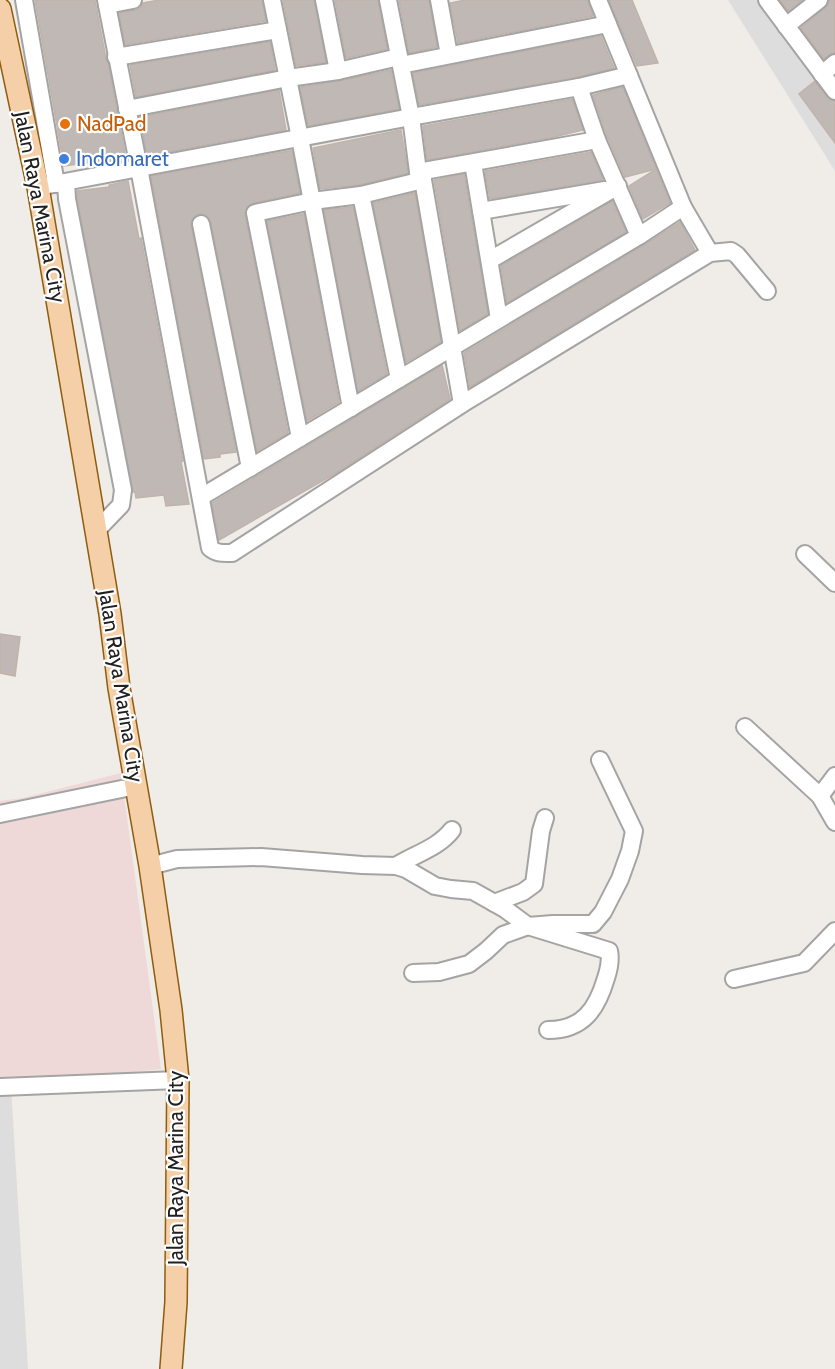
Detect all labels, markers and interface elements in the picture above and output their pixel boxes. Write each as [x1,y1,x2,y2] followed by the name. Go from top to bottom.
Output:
[9,108,71,305] street label: Jalan Raya Marina City
[77,111,146,136] place label: NadPad
[58,117,72,131] marker: NadPad
[76,146,169,171] place label: Indomaret
[57,152,71,166] marker: Indomaret
[94,587,149,784] street label: Jalan Raya Marina City
[163,1070,188,1266] street label: Jalan Raya Marina City

